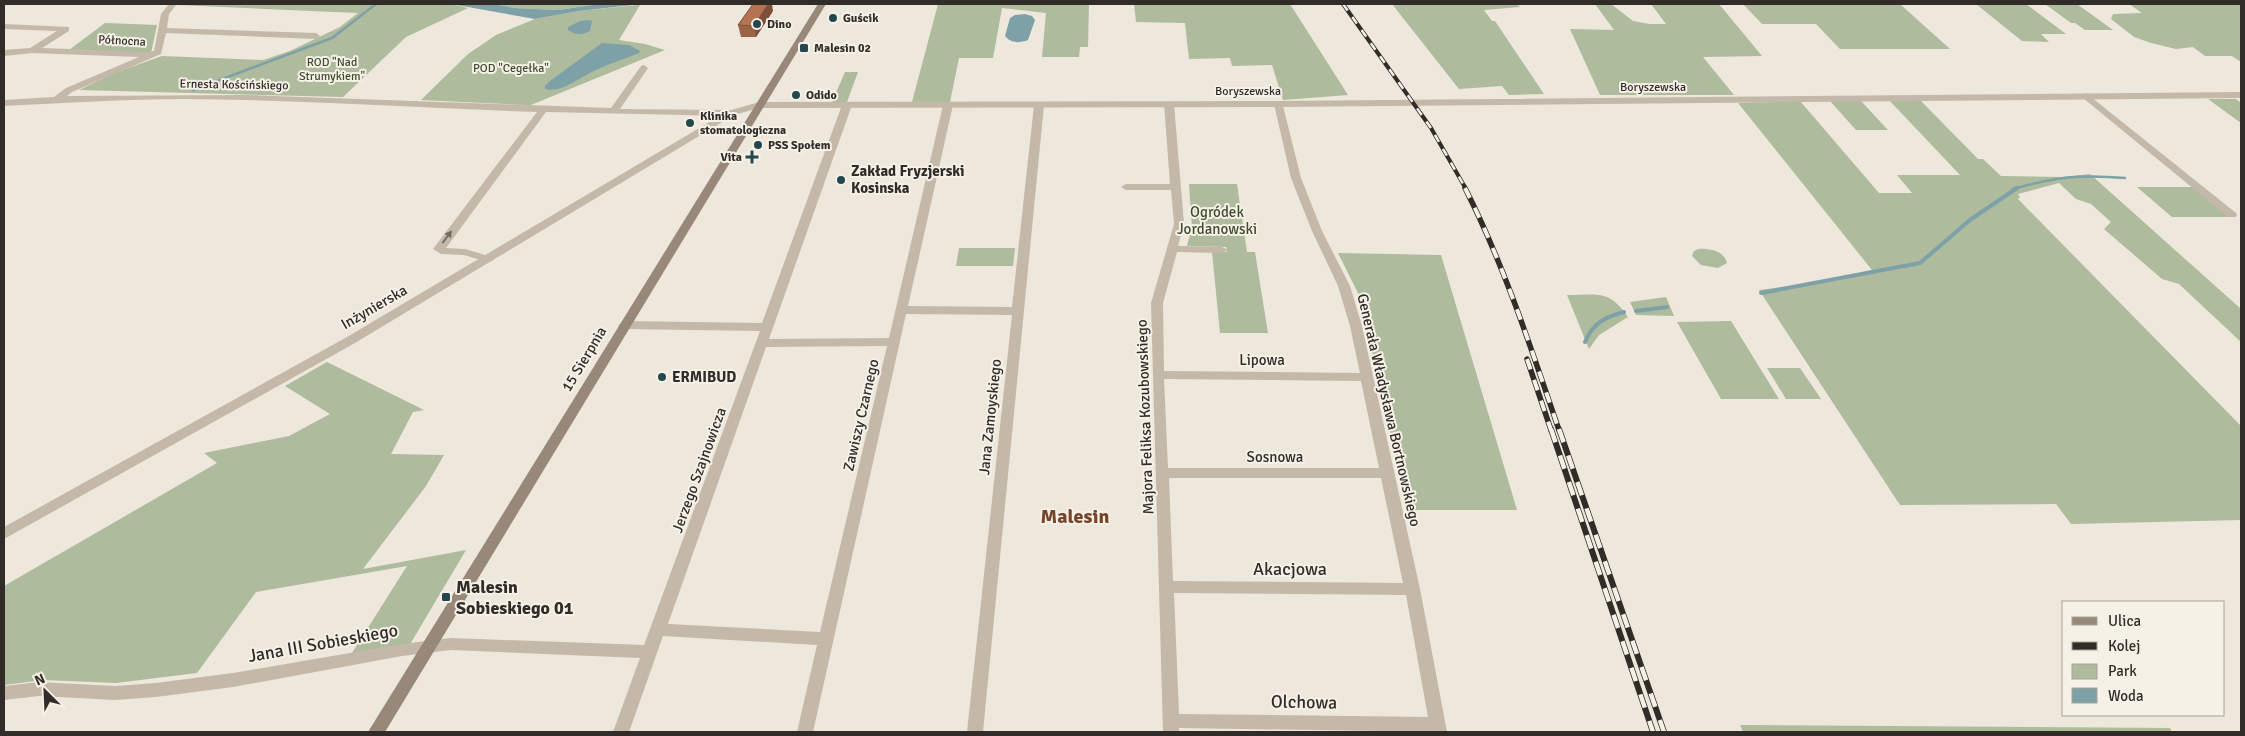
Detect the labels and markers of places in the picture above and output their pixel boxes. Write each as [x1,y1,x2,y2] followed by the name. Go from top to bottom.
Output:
[843,11,879,26] place label: Guścik
[827,12,839,24] marker: Guścik
[767,17,791,32] place label: Dino
[751,18,763,30] marker: Dino
[814,41,871,56] place label: Malesin 02
[798,42,810,54] marker: Malesin 02
[806,88,837,103] place label: Odido
[790,89,802,101] marker: Odido
[700,109,786,138] place label: Klinika stomatologiczna
[684,117,696,129] marker: Klinika stomatologiczna
[768,138,831,153] place label: PSS Społem
[752,139,764,151] marker: PSS Społem
[721,150,742,165] place label: Vita
[746,151,758,163] marker: Vita
[851,162,965,197] place label: Zakład Fryzjerski Kosinska
[835,174,847,186] marker: Zakład Fryzjerski Kosinska
[672,368,736,386] place label: ERMIBUD
[656,371,668,383] marker: ERMIBUD
[456,576,574,619] place label: Malesin Sobieskiego 01
[440,591,452,603] marker: Malesin Sobieskiego 01

